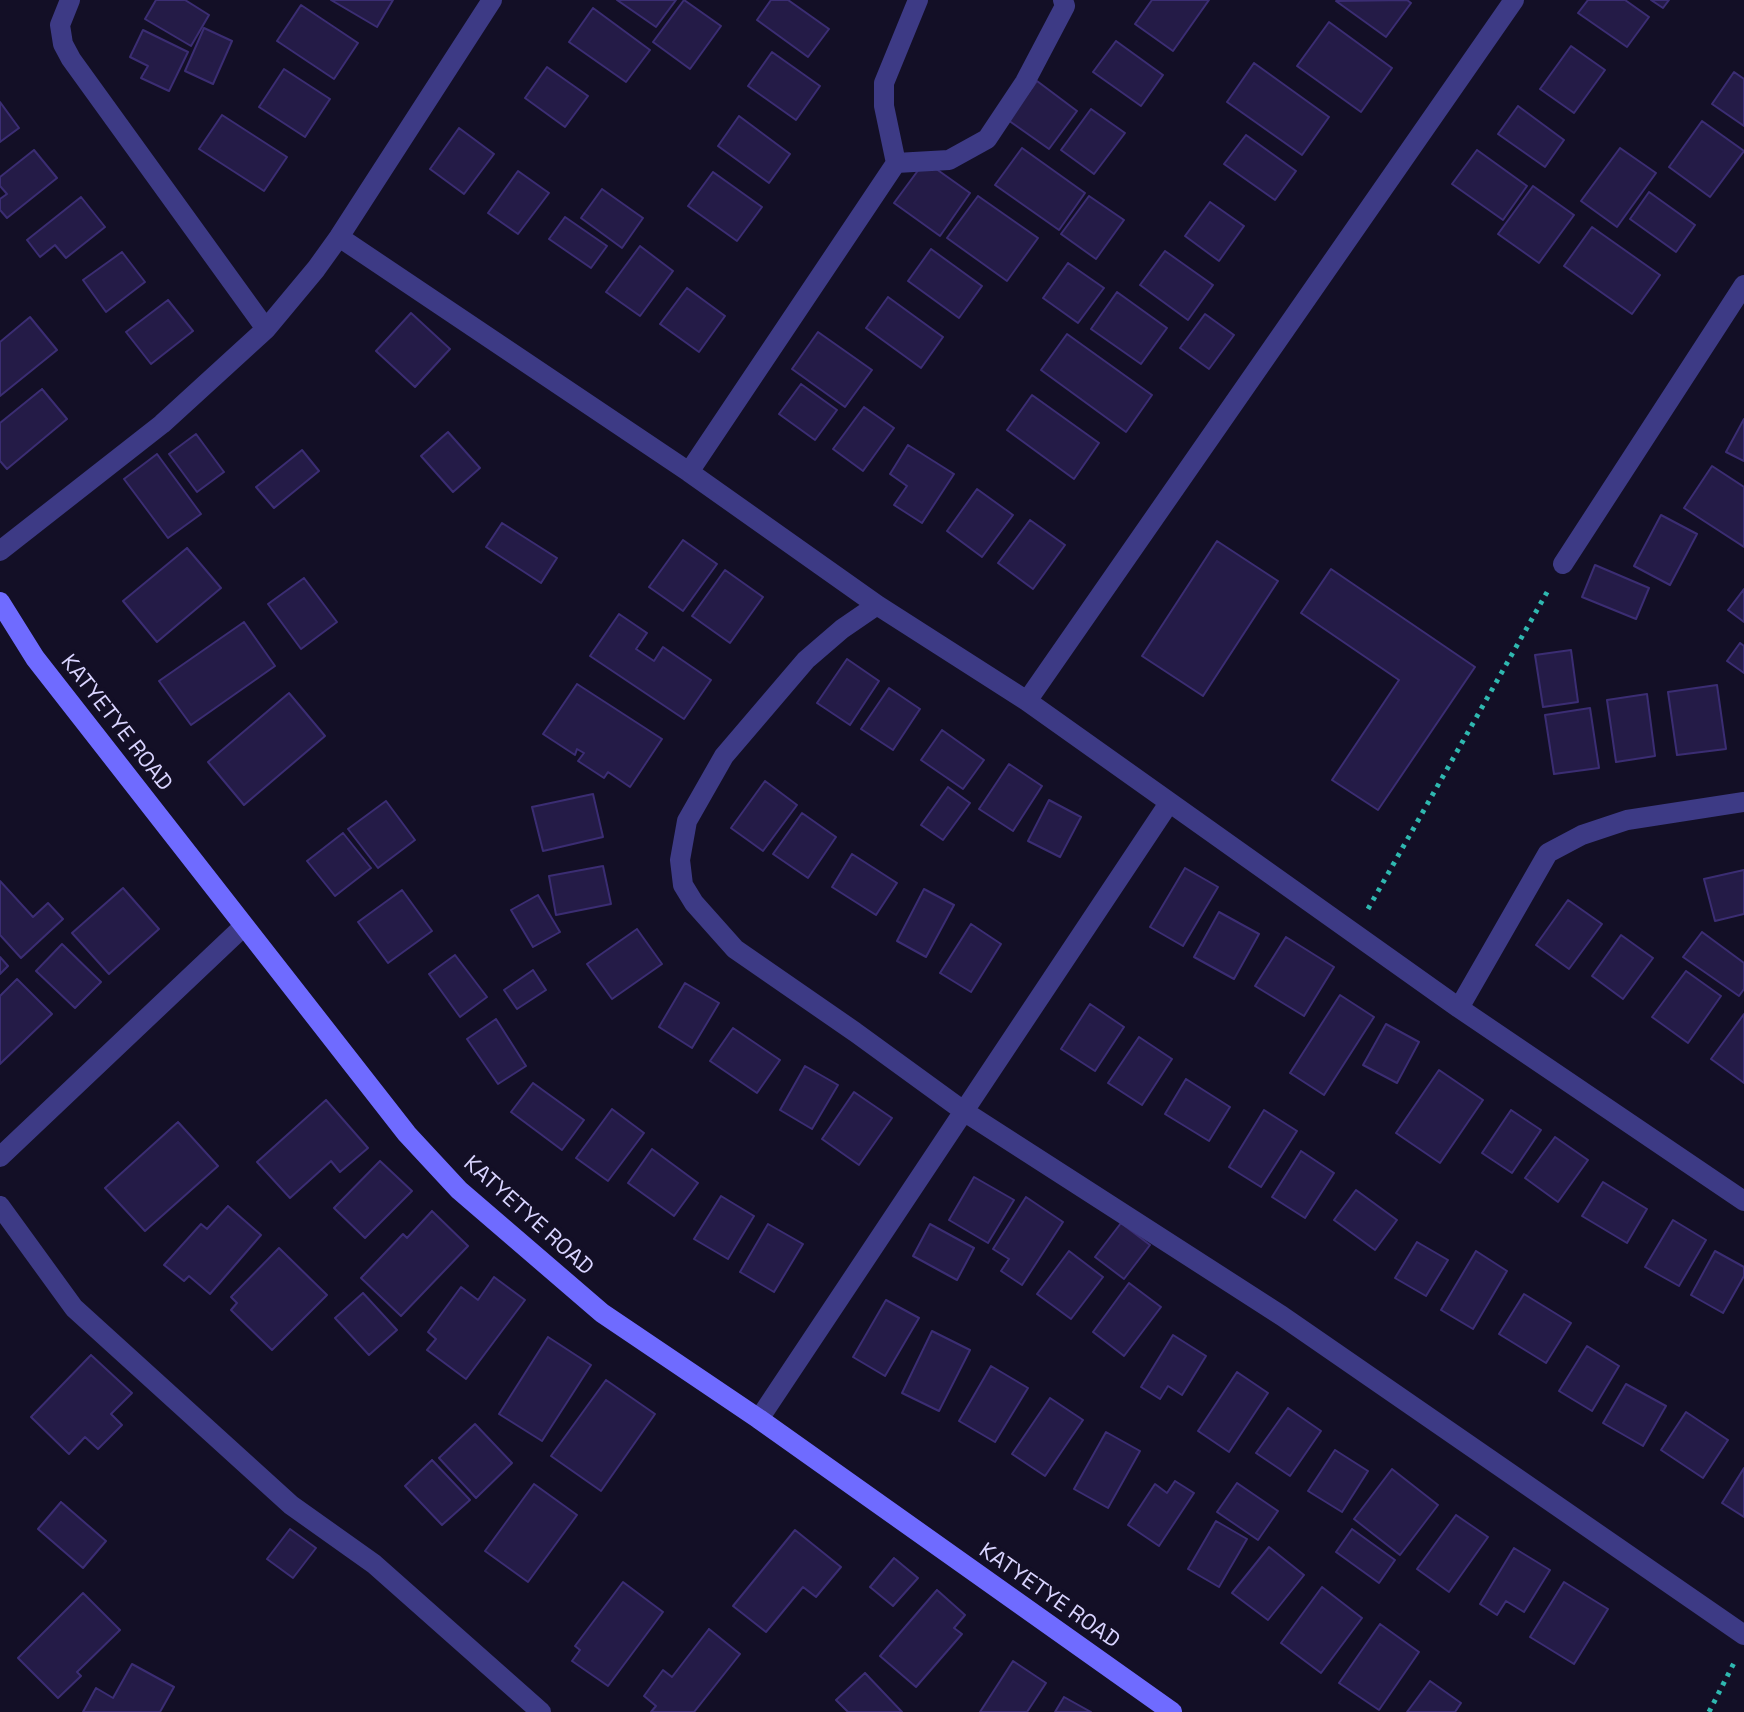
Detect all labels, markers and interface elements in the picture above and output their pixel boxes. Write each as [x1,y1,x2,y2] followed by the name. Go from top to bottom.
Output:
[55,650,177,796] street label: KATYETYE ROAD
[458,1151,598,1281] street label: KATYETYE ROAD
[974,1538,1124,1654] street label: KATYETYE ROAD

